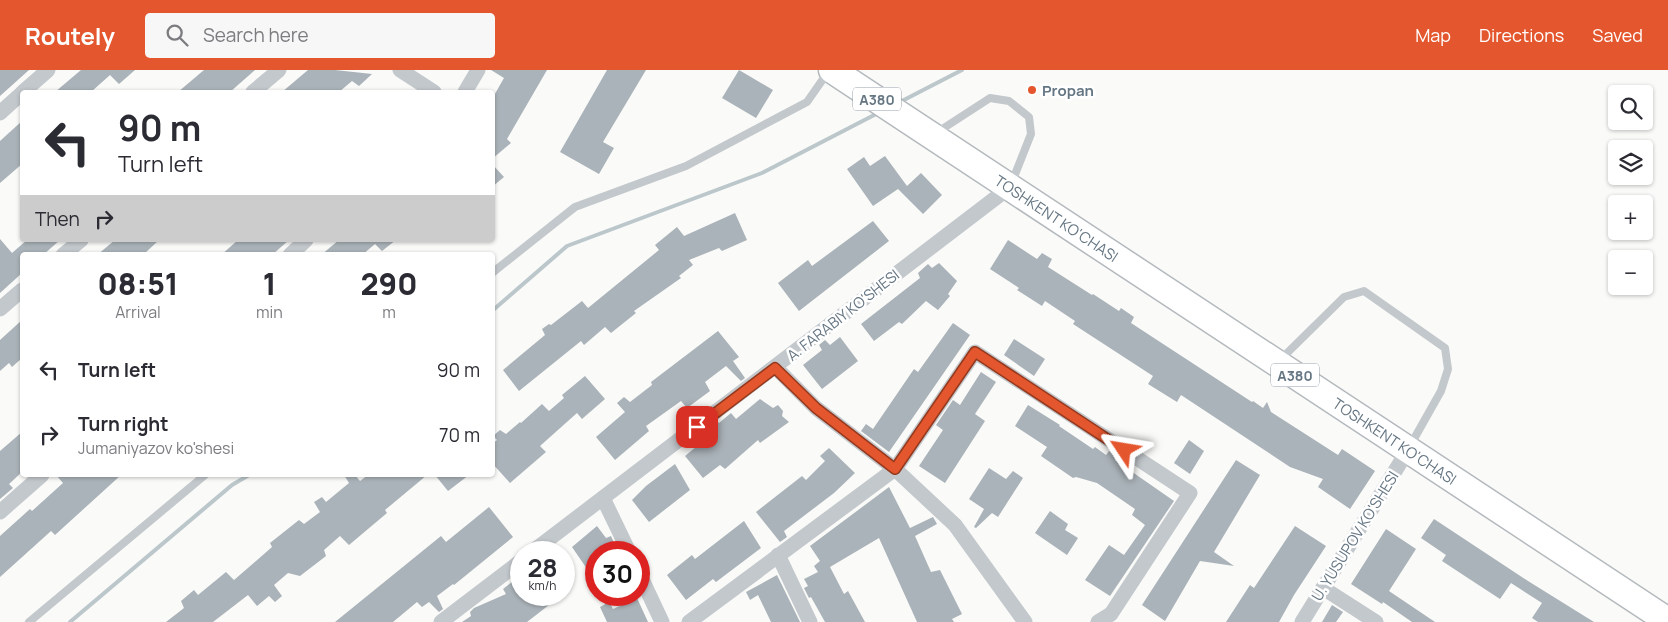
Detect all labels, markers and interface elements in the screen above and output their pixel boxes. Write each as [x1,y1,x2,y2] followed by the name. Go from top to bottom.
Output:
[145,13,495,58] search box
[25,19,115,52] text: Routely
[163,21,191,49] icon: search
[203,22,309,48] text: Search here
[1415,23,1451,47] text: Map
[1479,23,1564,47] text: Directions
[1592,23,1643,47] text: Saved
[1042,80,1094,101] place label: Propan
[1026,84,1038,96] marker: Propan
[1608,85,1653,295] map controls
[1608,85,1653,130] button: search
[853,88,901,110] road number: A380
[118,104,201,152] text: 90 m
[35,110,100,175] icon: left
[1608,140,1653,185] button: layers
[118,149,203,179] text: Turn left
[991,170,1123,266] street label: TOSHKENT KO'CHASI
[1608,195,1653,240] button: +
[90,205,118,233] icon: right
[35,206,80,232] text: Then
[1608,250,1653,295] button: −
[98,263,178,304] text: 08:51
[263,263,276,304] text: 1
[360,263,417,304] text: 290
[782,264,904,366] street label: A. FARABIY KO'SHESI
[115,301,161,323] text: Arrival
[256,301,283,323] text: min
[382,301,396,323] text: m
[35,356,63,384] icon: left
[78,357,156,383] text: Turn left
[437,357,480,383] text: 90 m
[1271,364,1319,386] road number: A380
[1329,393,1461,489] street label: TOSHKENT KO'CHASI
[676,406,718,448] pin
[78,411,168,437] text: Turn right
[683,413,711,441] icon: arrive
[35,421,63,449] icon: right
[439,422,480,448] text: 70 m
[1097,423,1149,475] position arrow
[78,437,234,459] text: Jumaniyazov ko'shesi
[1307,467,1403,605] street label: U. YUSUPOV KO'SHESI
[585,541,650,606] speed limit sign: 30
[527,550,558,585] text: 28
[529,577,556,594] text: km/h

